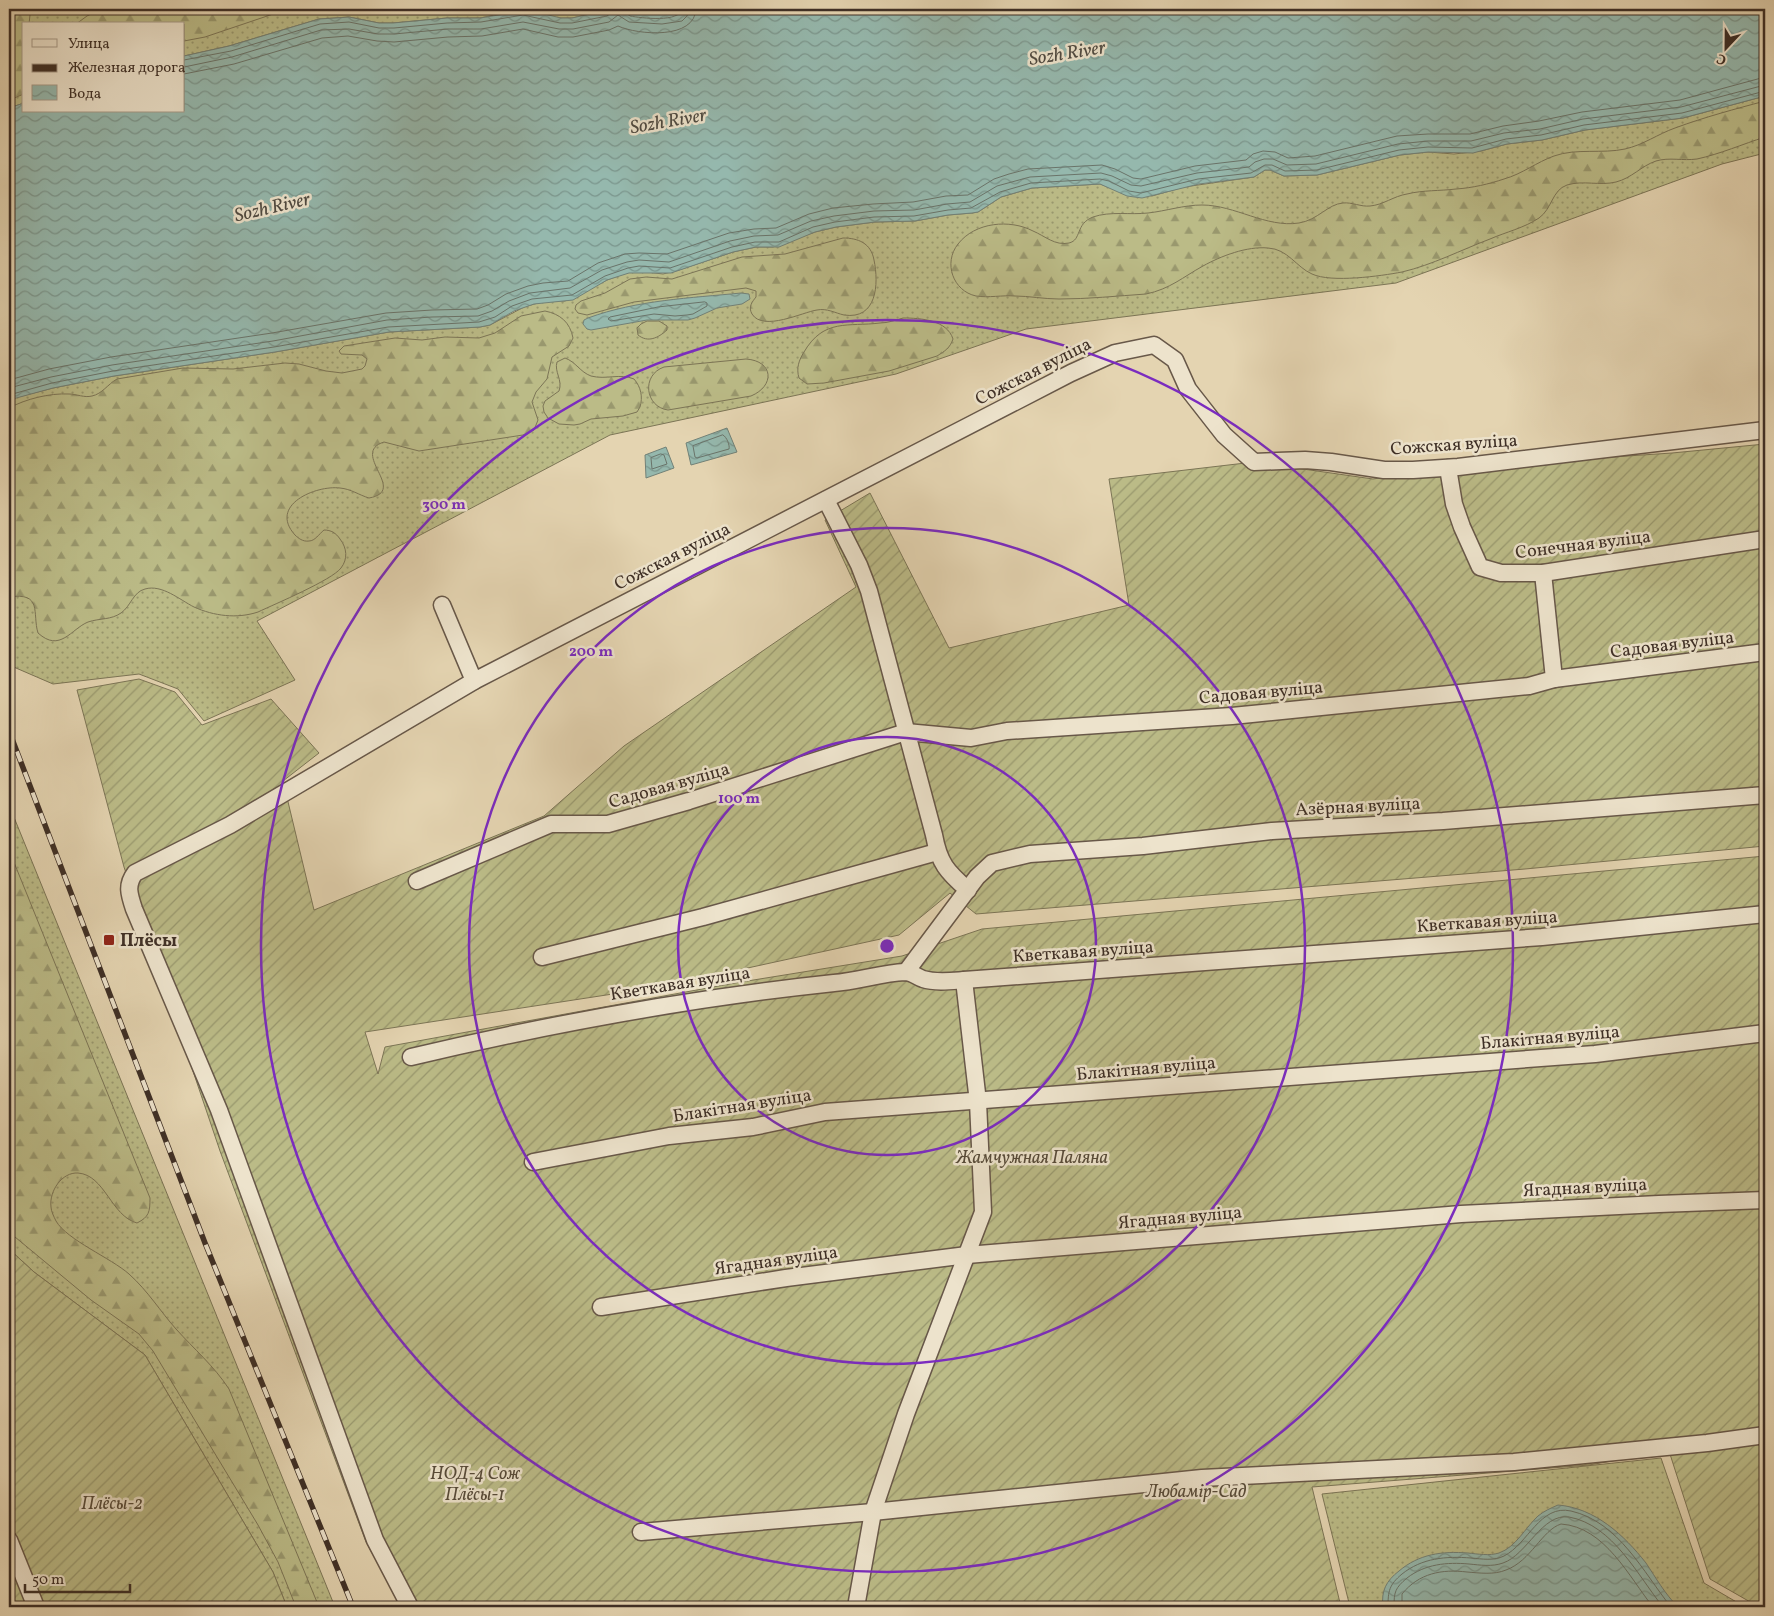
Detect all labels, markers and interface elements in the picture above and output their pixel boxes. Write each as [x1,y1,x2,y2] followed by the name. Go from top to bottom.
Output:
[22,22,185,112] legend
[1702,22,1752,72] north arrow
[68,34,110,55] text: Улица
[1027,35,1108,73] water label: Sozh River
[1714,48,1729,69] text: С
[68,58,185,79] text: Железная дорога
[68,84,101,105] text: Вода
[628,102,709,141] water label: Sozh River
[232,186,314,229] water label: Sozh River
[971,332,1096,412] street label: Сожская вуліца
[1390,429,1519,462] street label: Сожская вуліца
[422,495,466,516] text: 300 m
[610,517,735,597] street label: Сожская вуліца
[1514,525,1652,566] street label: Сонечная вуліца
[1609,625,1736,665] street label: Садовая вуліца
[569,642,613,663] text: 200 m
[1198,676,1324,711] street label: Садовая вуліца
[606,757,733,816] street label: Садовая вуліца
[718,789,761,810] text: 100 m
[1295,792,1421,823] street label: Азёрная вуліца
[1416,905,1559,940] street label: Кветкавая вуліца
[120,929,177,954] place label: Плёсы
[102,933,116,947] marker: Плёсы
[1012,935,1155,970] street label: Кветкавая вуліца
[878,937,896,955] centre of rings
[608,961,752,1008] street label: Кветкавая вуліца
[1479,1020,1621,1057] street label: Блакітная вуліца
[1075,1051,1217,1088] street label: Блакітная вуліца
[671,1083,813,1130] street label: Блакітная вуліца
[955,1146,1108,1171] park label: Жамчужная Паляна
[1522,1173,1648,1204] street label: Ягадная вуліца
[1117,1201,1243,1236] street label: Ягадная вуліца
[713,1240,840,1283] street label: Ягадная вуліца
[430,1462,520,1508] park label: НОД-4 Сож Плёсы-1
[1145,1480,1247,1505] park label: Любамір-Сад
[81,1492,143,1517] park label: Плёсы-2
[25,1561,130,1593] scale bar
[32,1570,64,1591] text: 50 m

